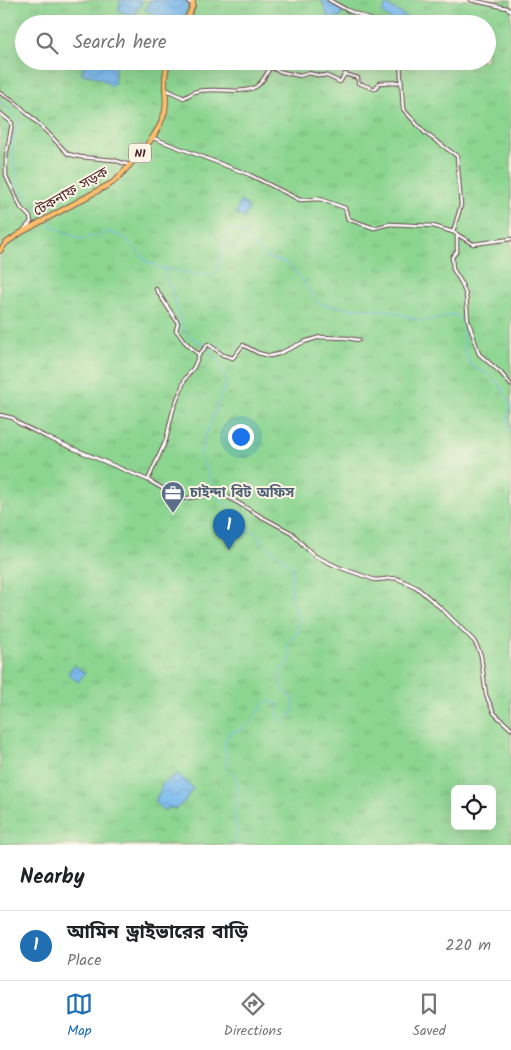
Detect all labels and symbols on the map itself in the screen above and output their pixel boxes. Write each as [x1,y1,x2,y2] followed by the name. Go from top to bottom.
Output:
[129,144,151,162] road number: N1
[29,161,113,222] street label: টেকনাফ সড়ক
[228,424,254,450] your location
[160,480,186,514] office icon: চাইন্দা বিট অফিস
[189,482,295,504] place label: চাইন্দা বিট অফিস
[213,509,245,550] pin: 1

